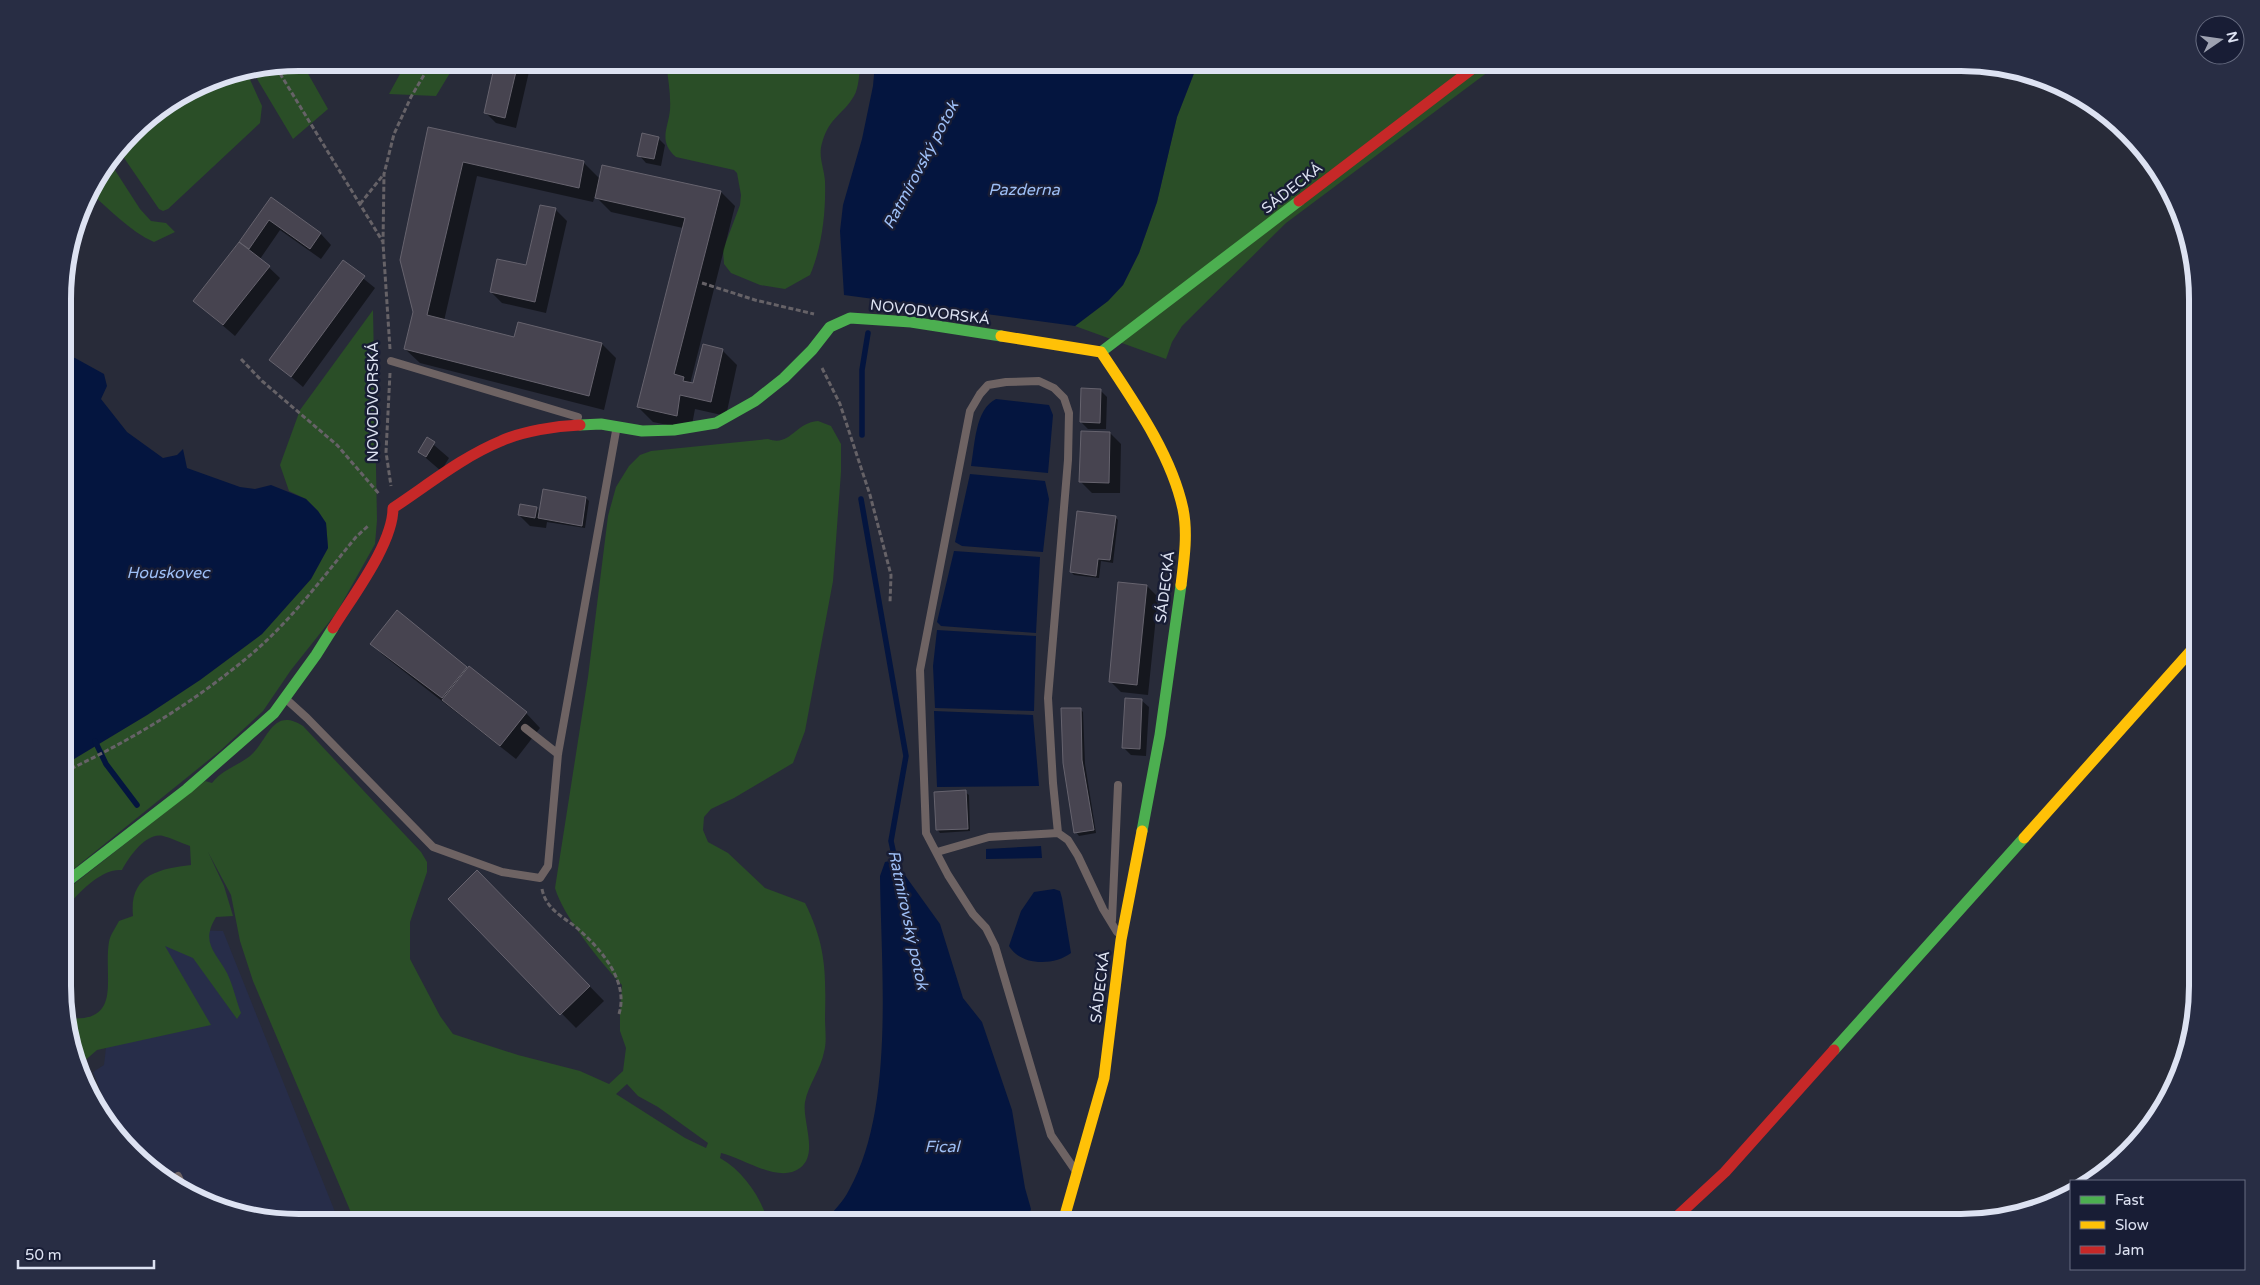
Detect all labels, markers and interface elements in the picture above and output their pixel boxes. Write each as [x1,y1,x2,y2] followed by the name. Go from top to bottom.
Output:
[2195,15,2245,65] north arrow
[2223,30,2242,45] text: N
[879,96,964,233] water label: Ratmírovský potok
[1258,159,1326,217] street label: SÁDECKÁ
[988,180,1061,200] water label: Pazderna
[869,296,991,328] street label: NOVODVORSKÁ
[364,342,382,462] street label: NOVODVORSKÁ
[1152,550,1178,624] street label: SÁDECKÁ
[126,563,211,583] water label: Houskovec
[883,848,933,993] water label: Ratmírovský potok
[1087,950,1113,1024] street label: SÁDECKÁ
[924,1137,962,1157] water label: Fical
[2070,1180,2245,1270] legend
[2115,1191,2145,1209] text: Fast
[2115,1216,2149,1234] text: Slow
[18,1238,154,1270] scale bar
[2115,1241,2144,1259] text: Jam
[25,1246,62,1264] text: 50 m

